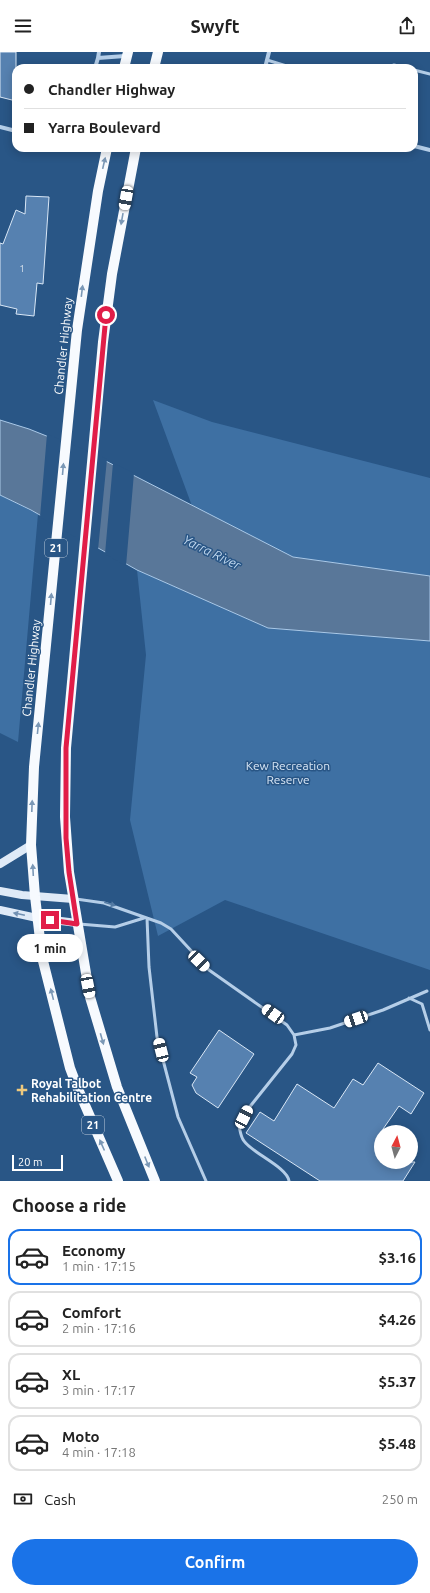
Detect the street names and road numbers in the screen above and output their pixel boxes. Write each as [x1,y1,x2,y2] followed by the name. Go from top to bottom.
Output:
[51,297,75,395] street label: Chandler Highway
[45,539,67,557] road number: 21
[19,619,43,717] street label: Chandler Highway
[82,1116,104,1134] road number: 21

